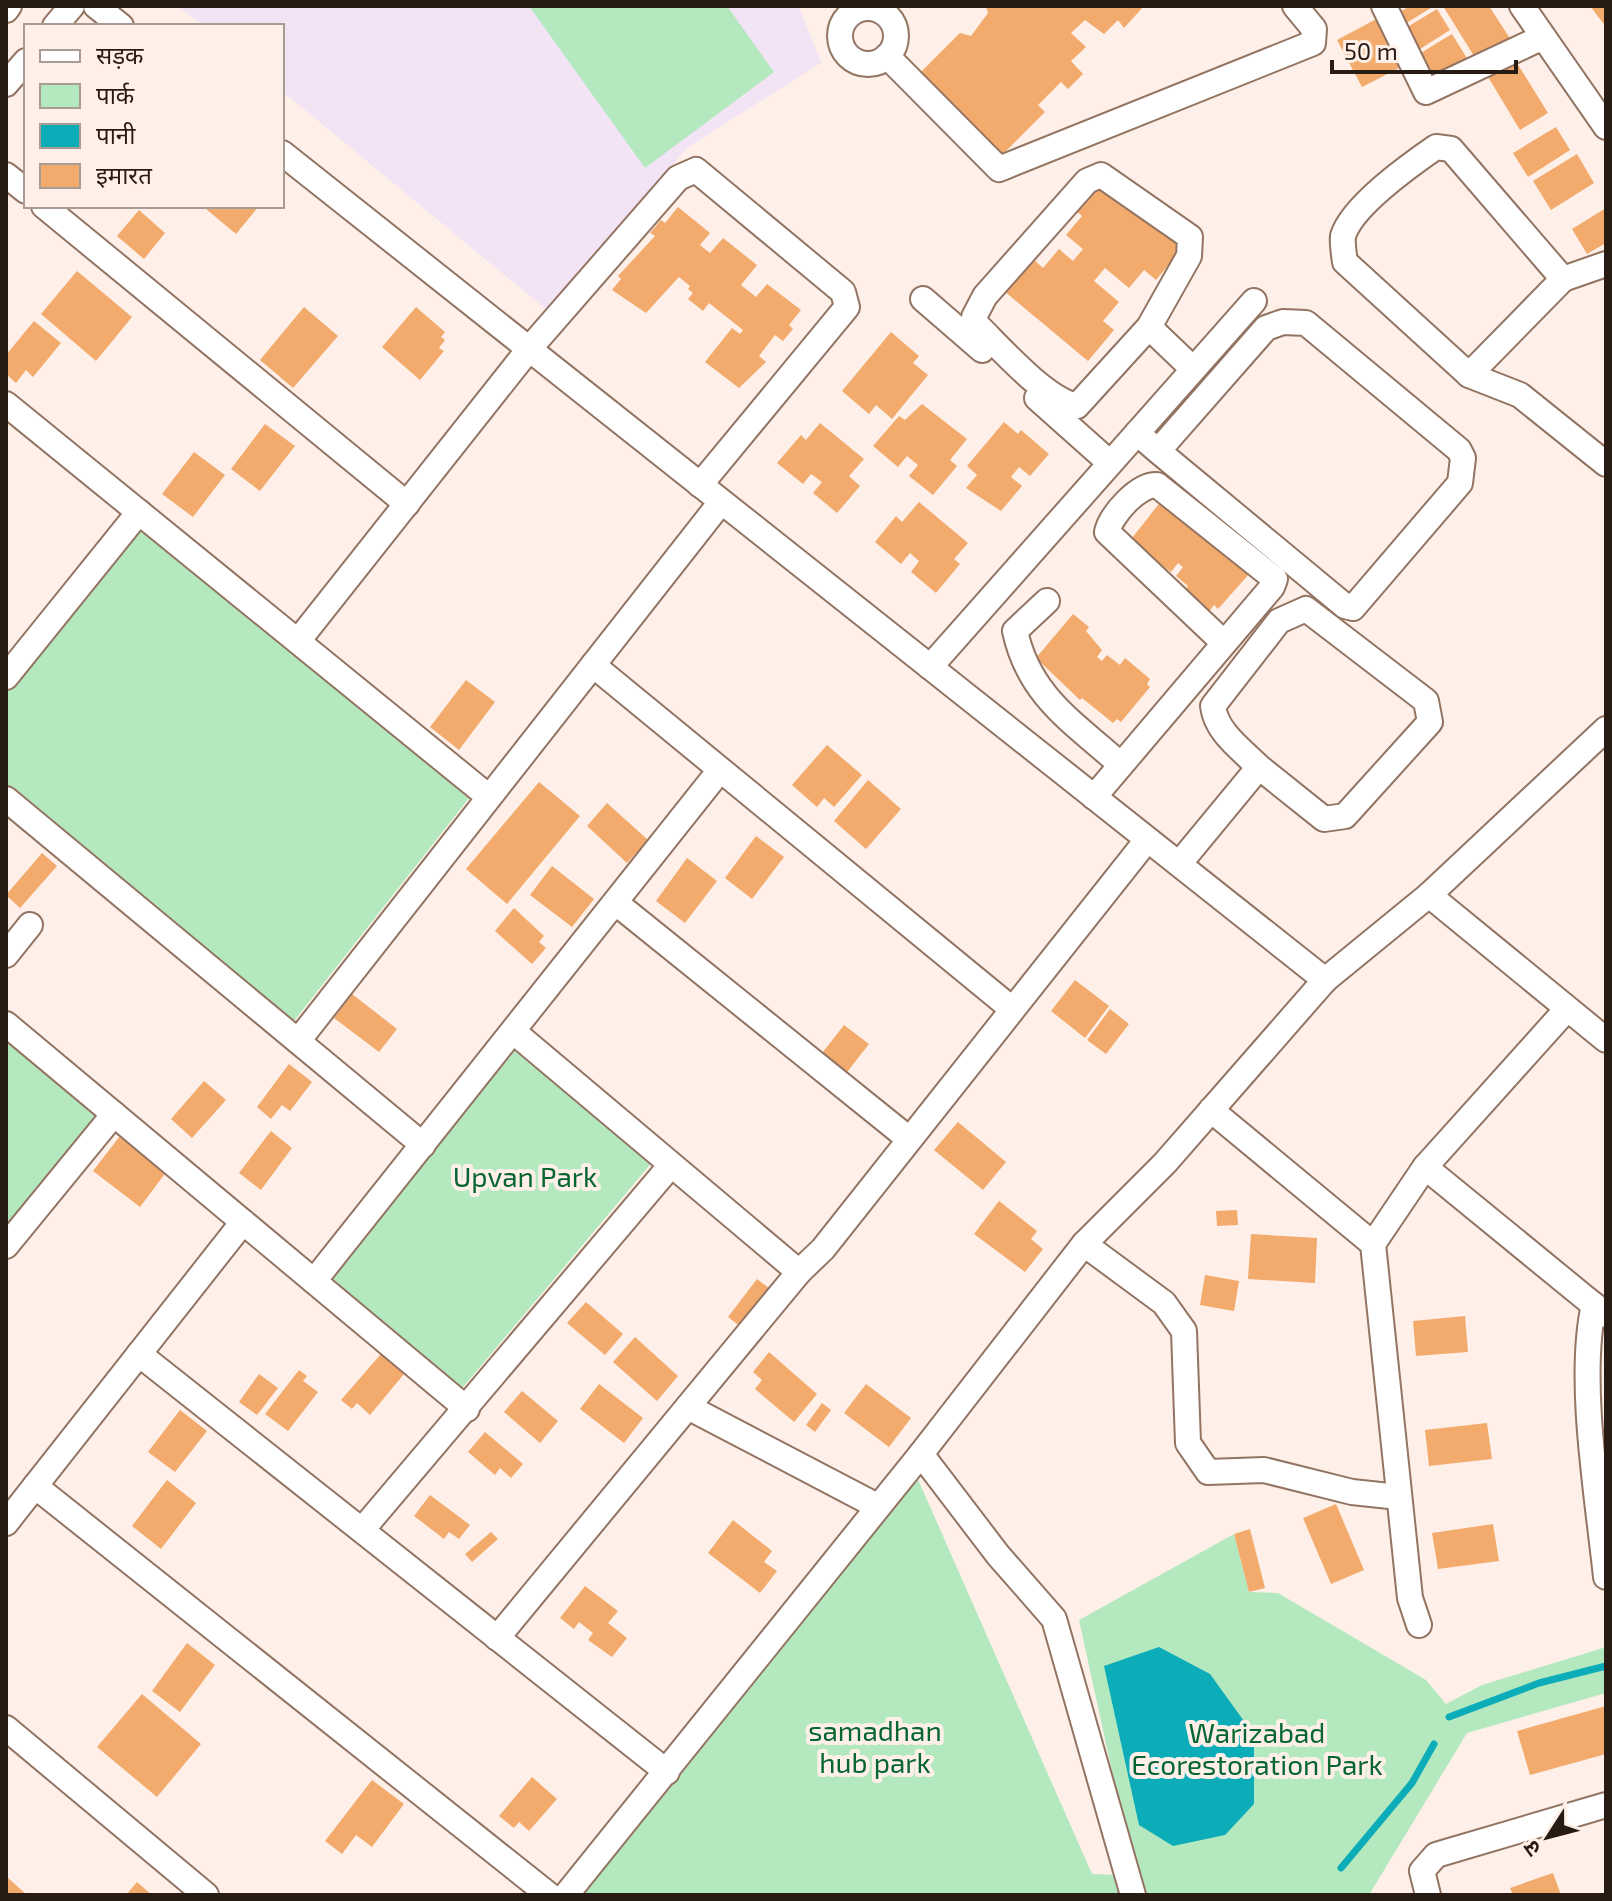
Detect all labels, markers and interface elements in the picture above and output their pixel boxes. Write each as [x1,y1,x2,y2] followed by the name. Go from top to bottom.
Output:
[24,24,284,208] legend
[1332,24,1516,74] scale bar
[1344,36,1398,65] text: 50 m
[96,40,144,69] text: सड़क
[96,80,135,109] text: पार्क
[96,120,136,149] text: पानी
[96,160,153,189] text: इमारत
[453,1159,597,1193] park label: Upvan Park
[808,1713,942,1779] park label: samadhan hub park
[1131,1715,1383,1781] park label: Warizabad Ecorestoration Park
[1508,1797,1588,1877] north arrow
[1516,1836,1545,1862] text: उ

